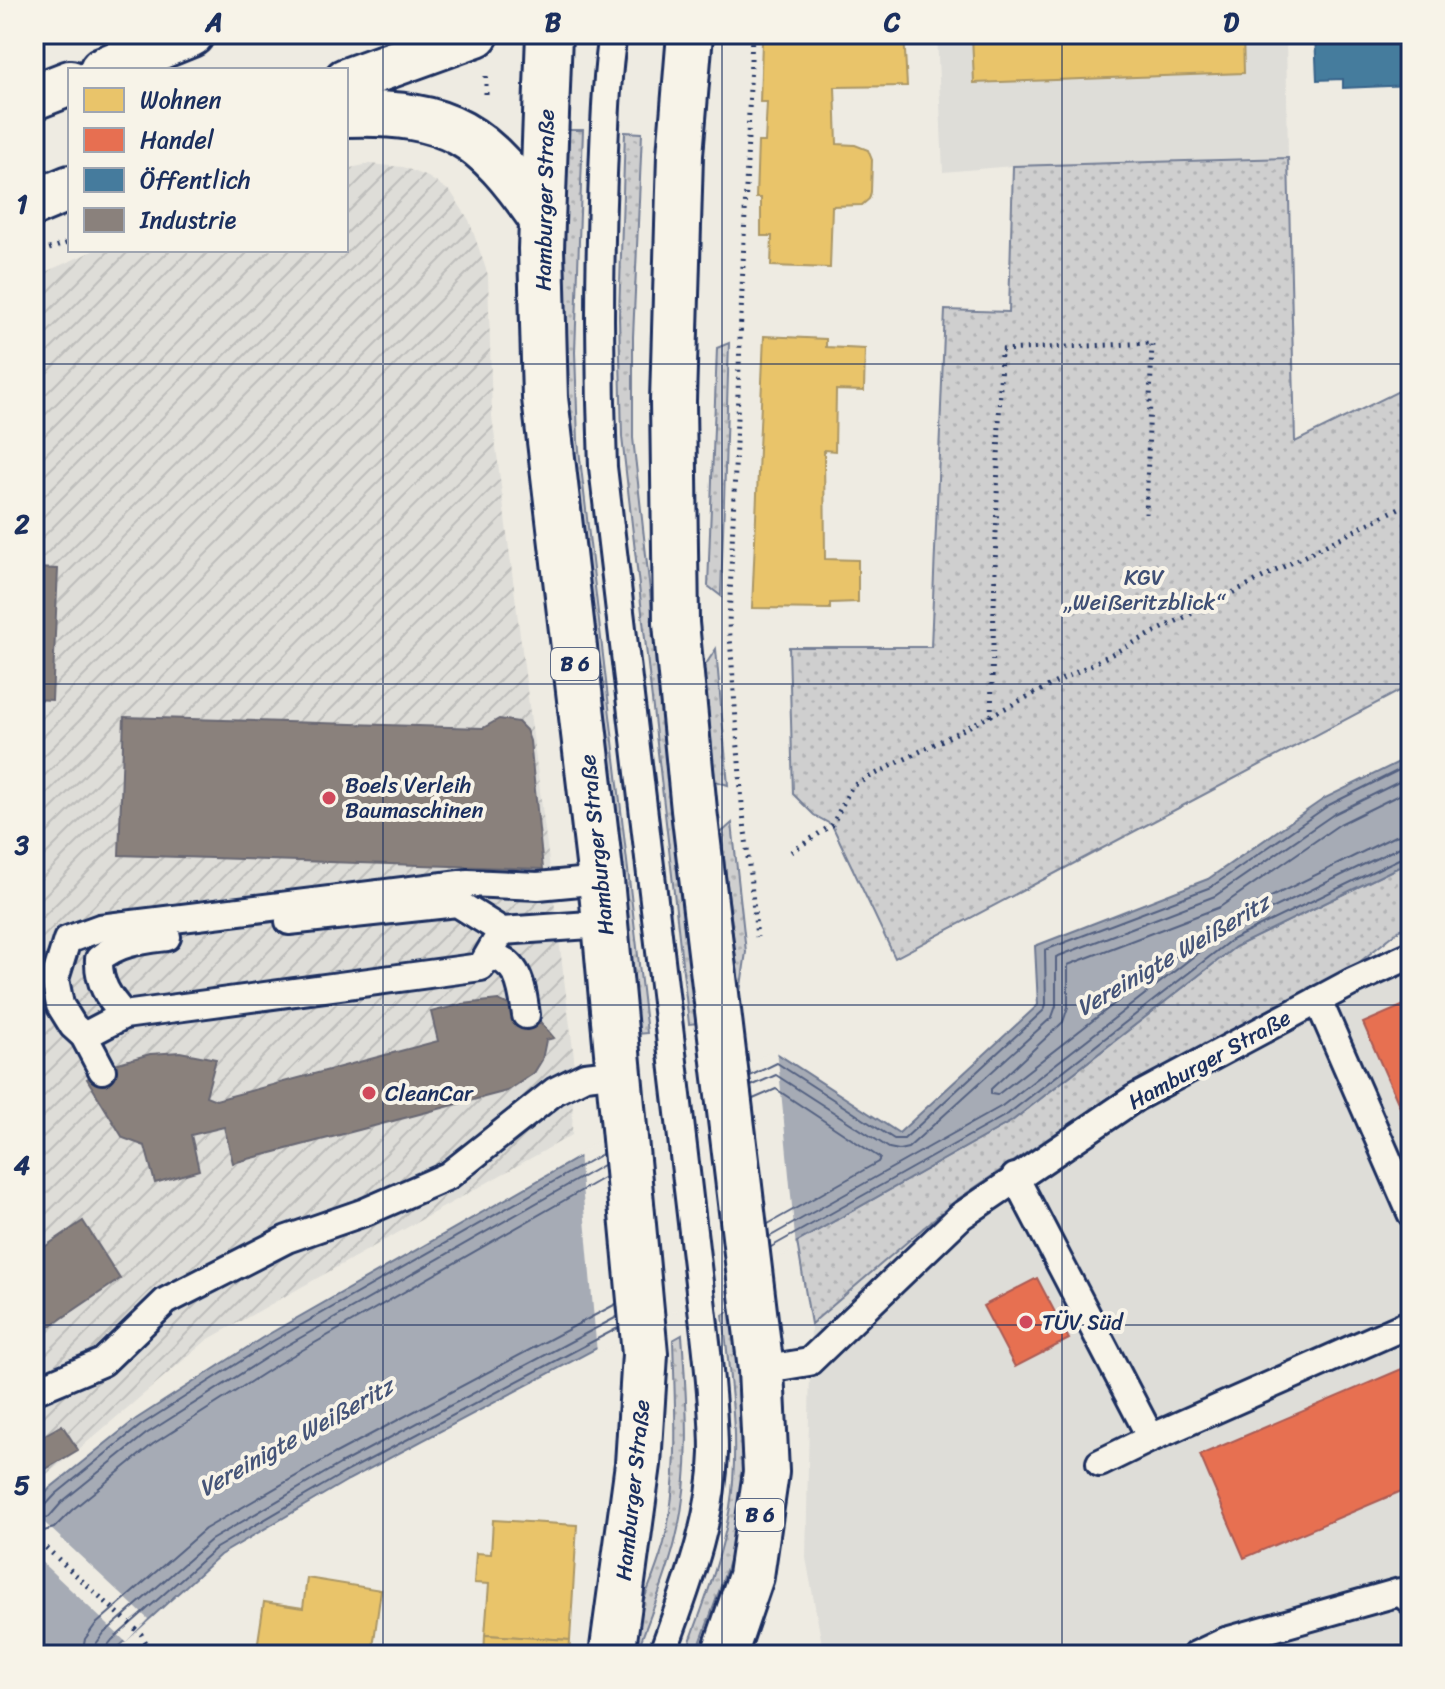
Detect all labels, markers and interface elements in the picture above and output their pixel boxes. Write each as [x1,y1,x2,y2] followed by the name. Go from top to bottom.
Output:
[204,0,223,45] text: A
[545,0,562,45] text: B
[883,0,901,45] text: C
[1223,0,1239,45] text: D
[68,68,348,252] legend
[140,79,222,121] text: Wohnen
[523,109,566,291] street label: Hamburger Straße
[140,119,215,161] text: Handel
[140,159,251,201] text: Öffentlich
[16,181,28,227] text: 1
[139,199,237,241] text: Industrie
[13,501,30,547] text: 2
[1063,558,1226,622] park label: KGV „Weißeritzblick“
[551,648,599,680] road number: B 6
[568,753,625,937] street label: Hamburger Straße
[345,766,484,830] place label: Boels Verleih Baumaschinen
[320,789,338,807] marker: Boels Verleih Baumaschinen
[14,822,30,868] text: 3
[1068,880,1281,1028] water label: Vereinigte Weißeritz
[1120,998,1298,1121] street label: Hamburger Straße
[385,1074,474,1113] place label: CleanCar
[360,1084,378,1102] marker: CleanCar
[14,1142,30,1188] text: 4
[1042,1303,1124,1342] place label: TÜV Süd
[1017,1313,1035,1331] marker: TÜV Süd
[190,1364,405,1508] water label: Vereinigte Weißeritz
[604,1398,661,1582] street label: Hamburger Straße
[14,1462,30,1508] text: 5
[736,1499,784,1531] road number: B 6

